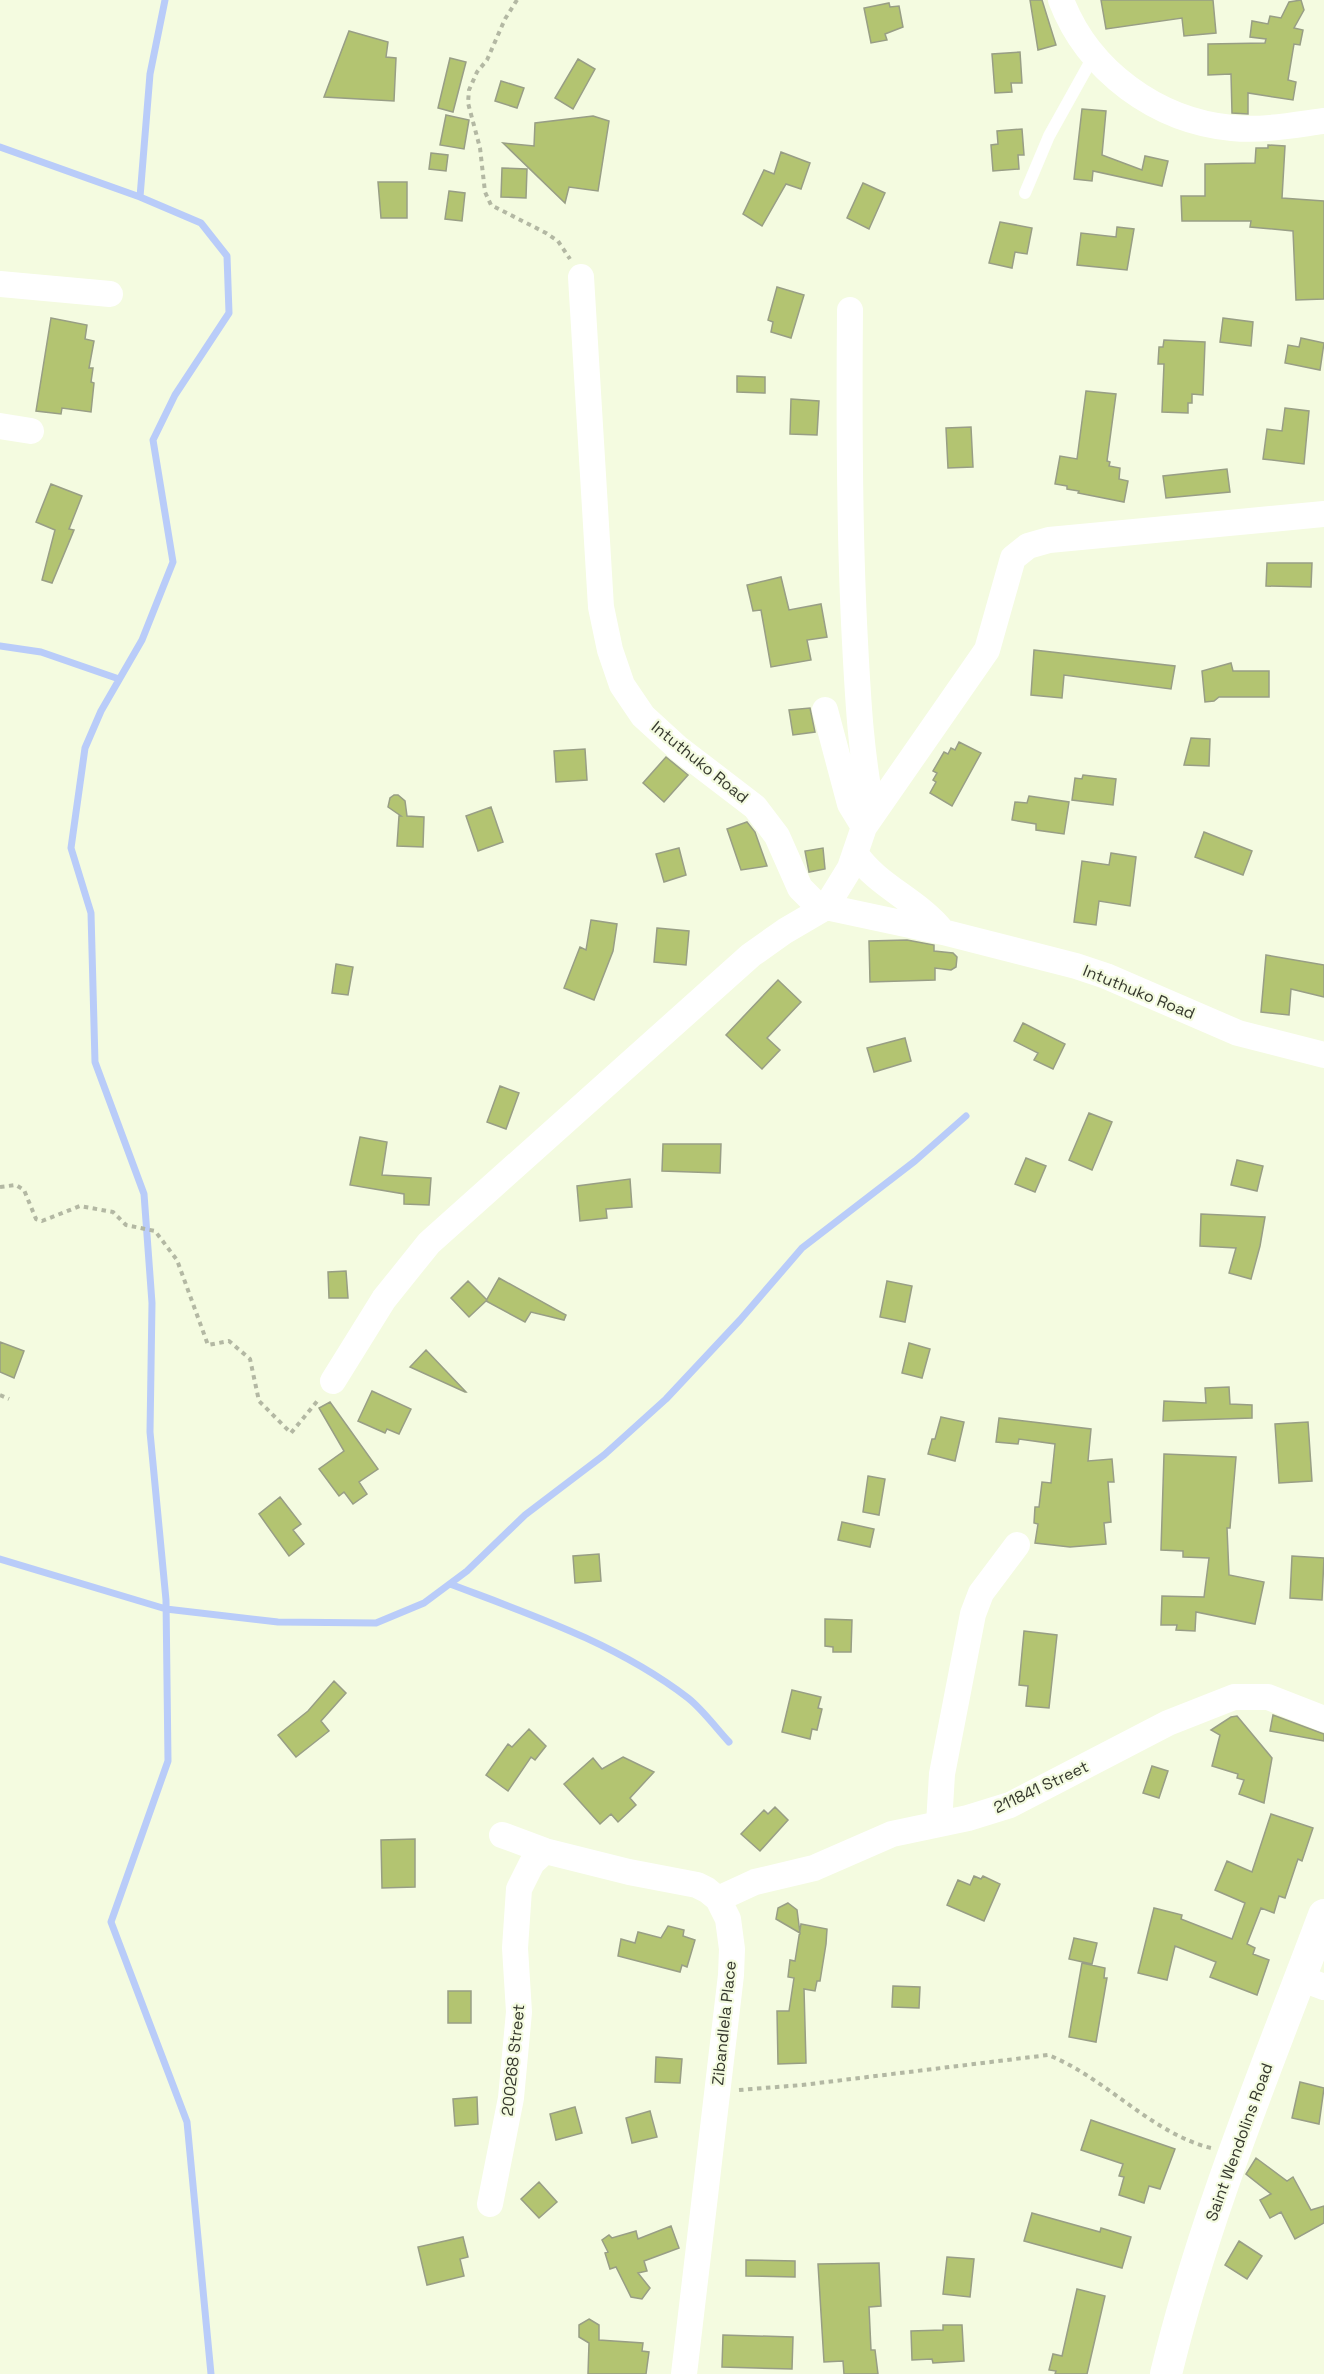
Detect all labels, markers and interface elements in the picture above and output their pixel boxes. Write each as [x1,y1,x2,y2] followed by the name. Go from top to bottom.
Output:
[647,716,753,808] street label: Intuthuko Road
[1080,960,1198,1024] street label: Intuthuko Road
[990,1756,1092,1818] street label: 211841 Street
[707,1960,741,2086] street label: Zibandlela Place
[497,2003,529,2117] street label: 200268 Street
[1201,2060,1277,2224] street label: Saint Wendolins Road

